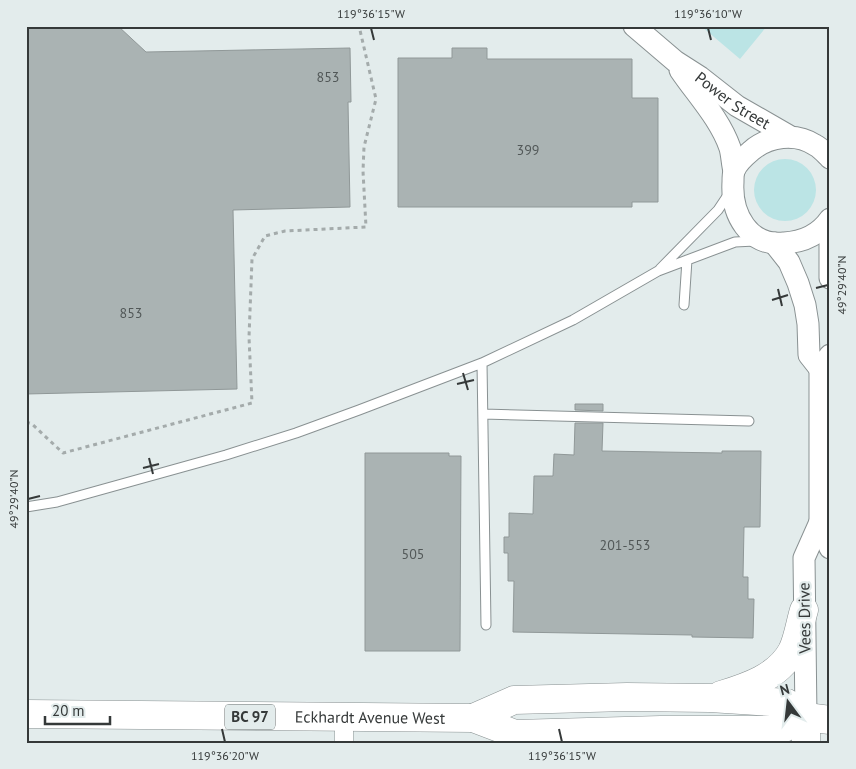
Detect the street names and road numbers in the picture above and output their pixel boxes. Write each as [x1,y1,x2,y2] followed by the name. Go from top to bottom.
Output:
[691,67,775,133] street label: Power Street
[793,582,815,655] street label: Vees Drive
[225,704,275,730] road number: BC 97
[295,706,446,728] street label: Eckhardt Avenue West

